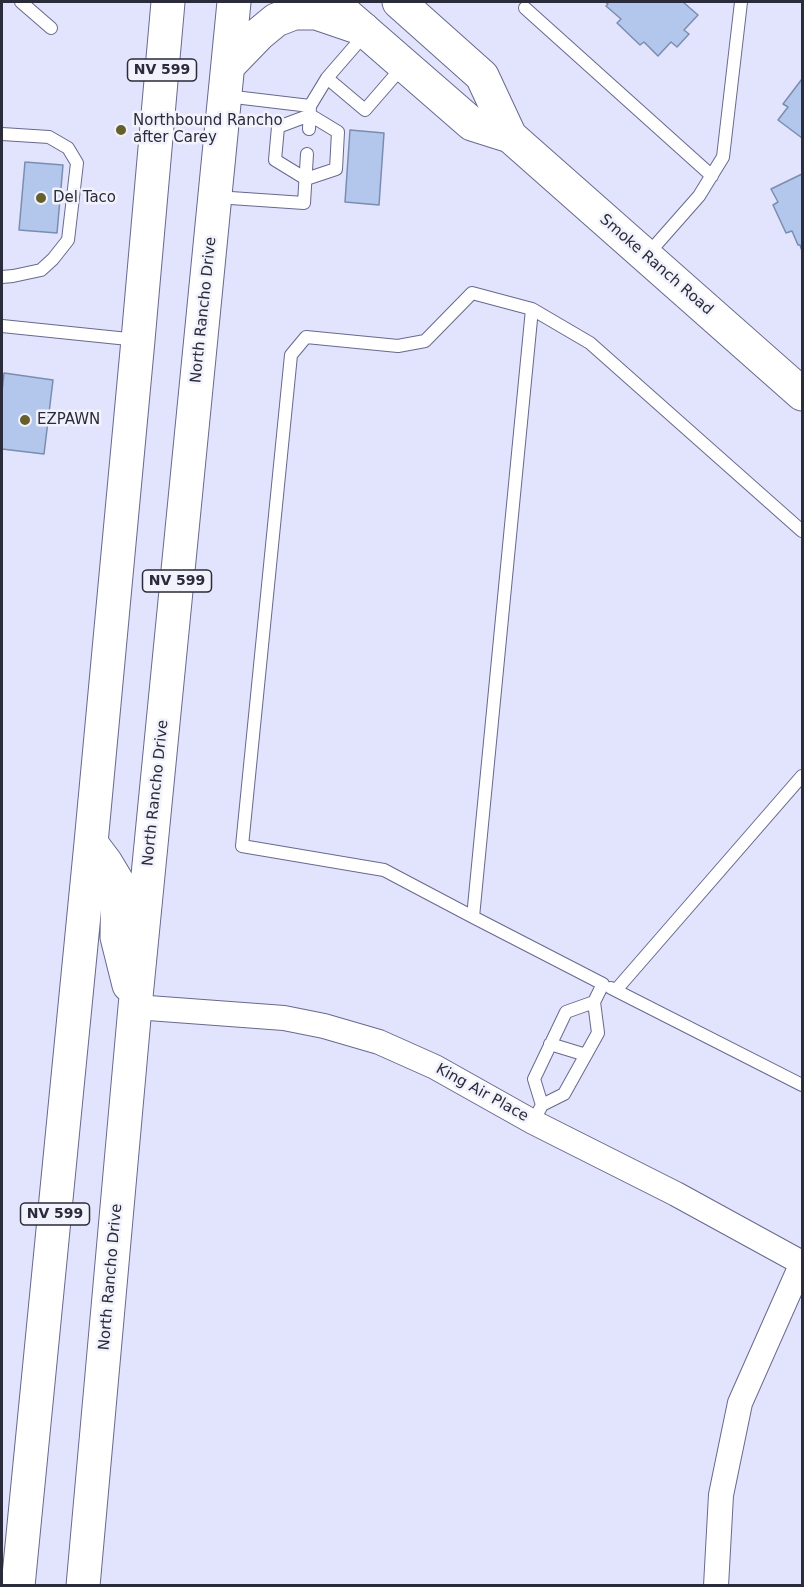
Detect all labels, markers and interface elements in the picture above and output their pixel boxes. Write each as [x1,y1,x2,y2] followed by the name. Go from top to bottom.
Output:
[128,59,196,81] road number: NV 599
[133,112,283,147] place label: Northbound Rancho after Carey
[114,123,128,137] marker: Northbound Rancho after Carey
[53,189,116,207] place label: Del Taco
[34,191,48,205] marker: Del Taco
[596,211,716,319] street label: Smoke Ranch Road
[187,236,221,384] street label: North Rancho Drive
[37,411,100,429] place label: EZPAWN
[18,413,32,427] marker: EZPAWN
[142,570,212,592] road number: NV 599
[139,719,173,867] street label: North Rancho Drive
[433,1060,531,1126] street label: King Air Place
[20,1203,90,1225] road number: NV 599
[96,1203,126,1351] street label: North Rancho Drive

